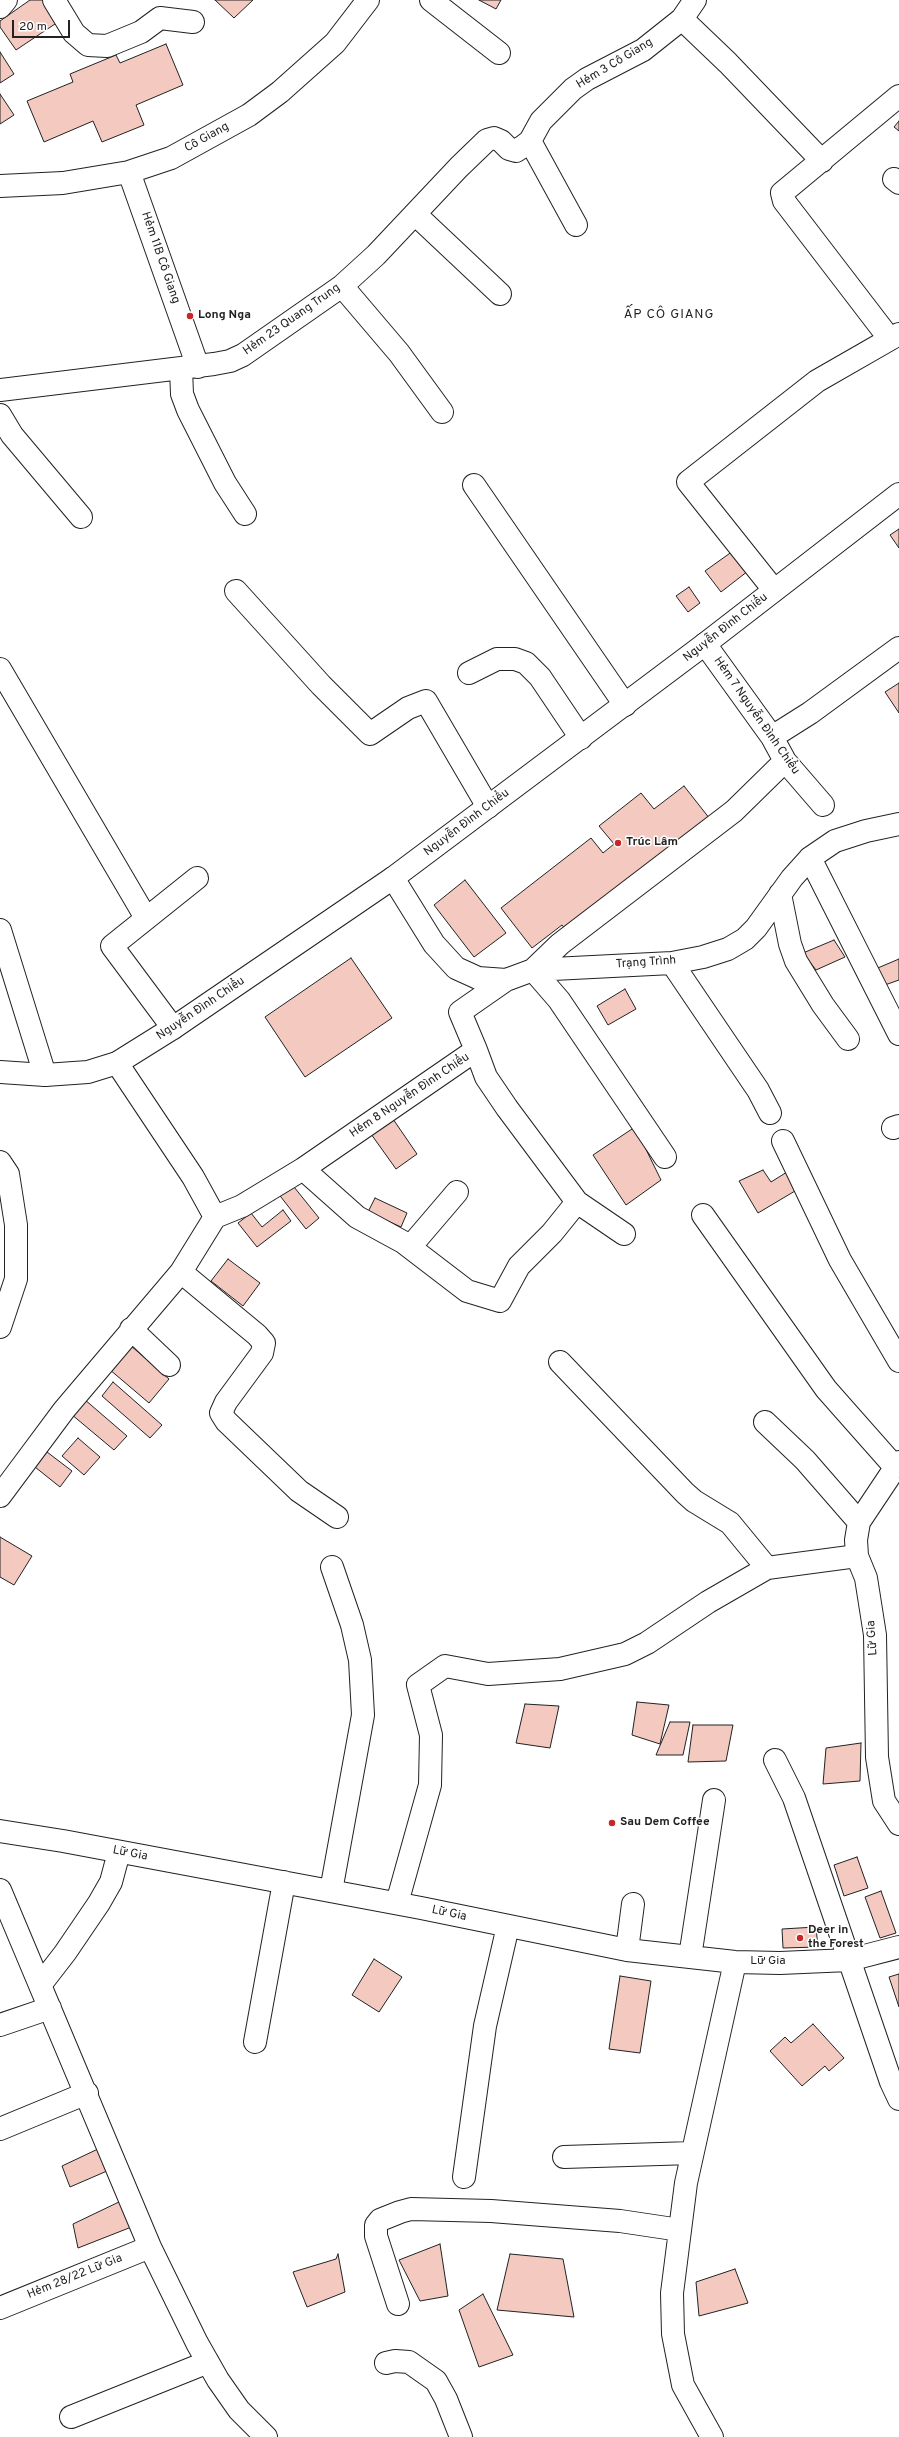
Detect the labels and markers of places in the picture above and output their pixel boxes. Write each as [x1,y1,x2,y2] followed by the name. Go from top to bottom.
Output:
[198,309,251,323] place label: Long Nga
[185,311,195,321] marker: Long Nga
[626,836,678,850] place label: Trúc Lâm
[613,838,623,848] marker: Trúc Lâm
[620,1816,710,1830] place label: Sau Dem Coffee
[607,1818,617,1828] marker: Sau Dem Coffee
[808,1924,864,1952] place label: Deer in the Forest
[795,1933,805,1943] marker: Deer in the Forest

